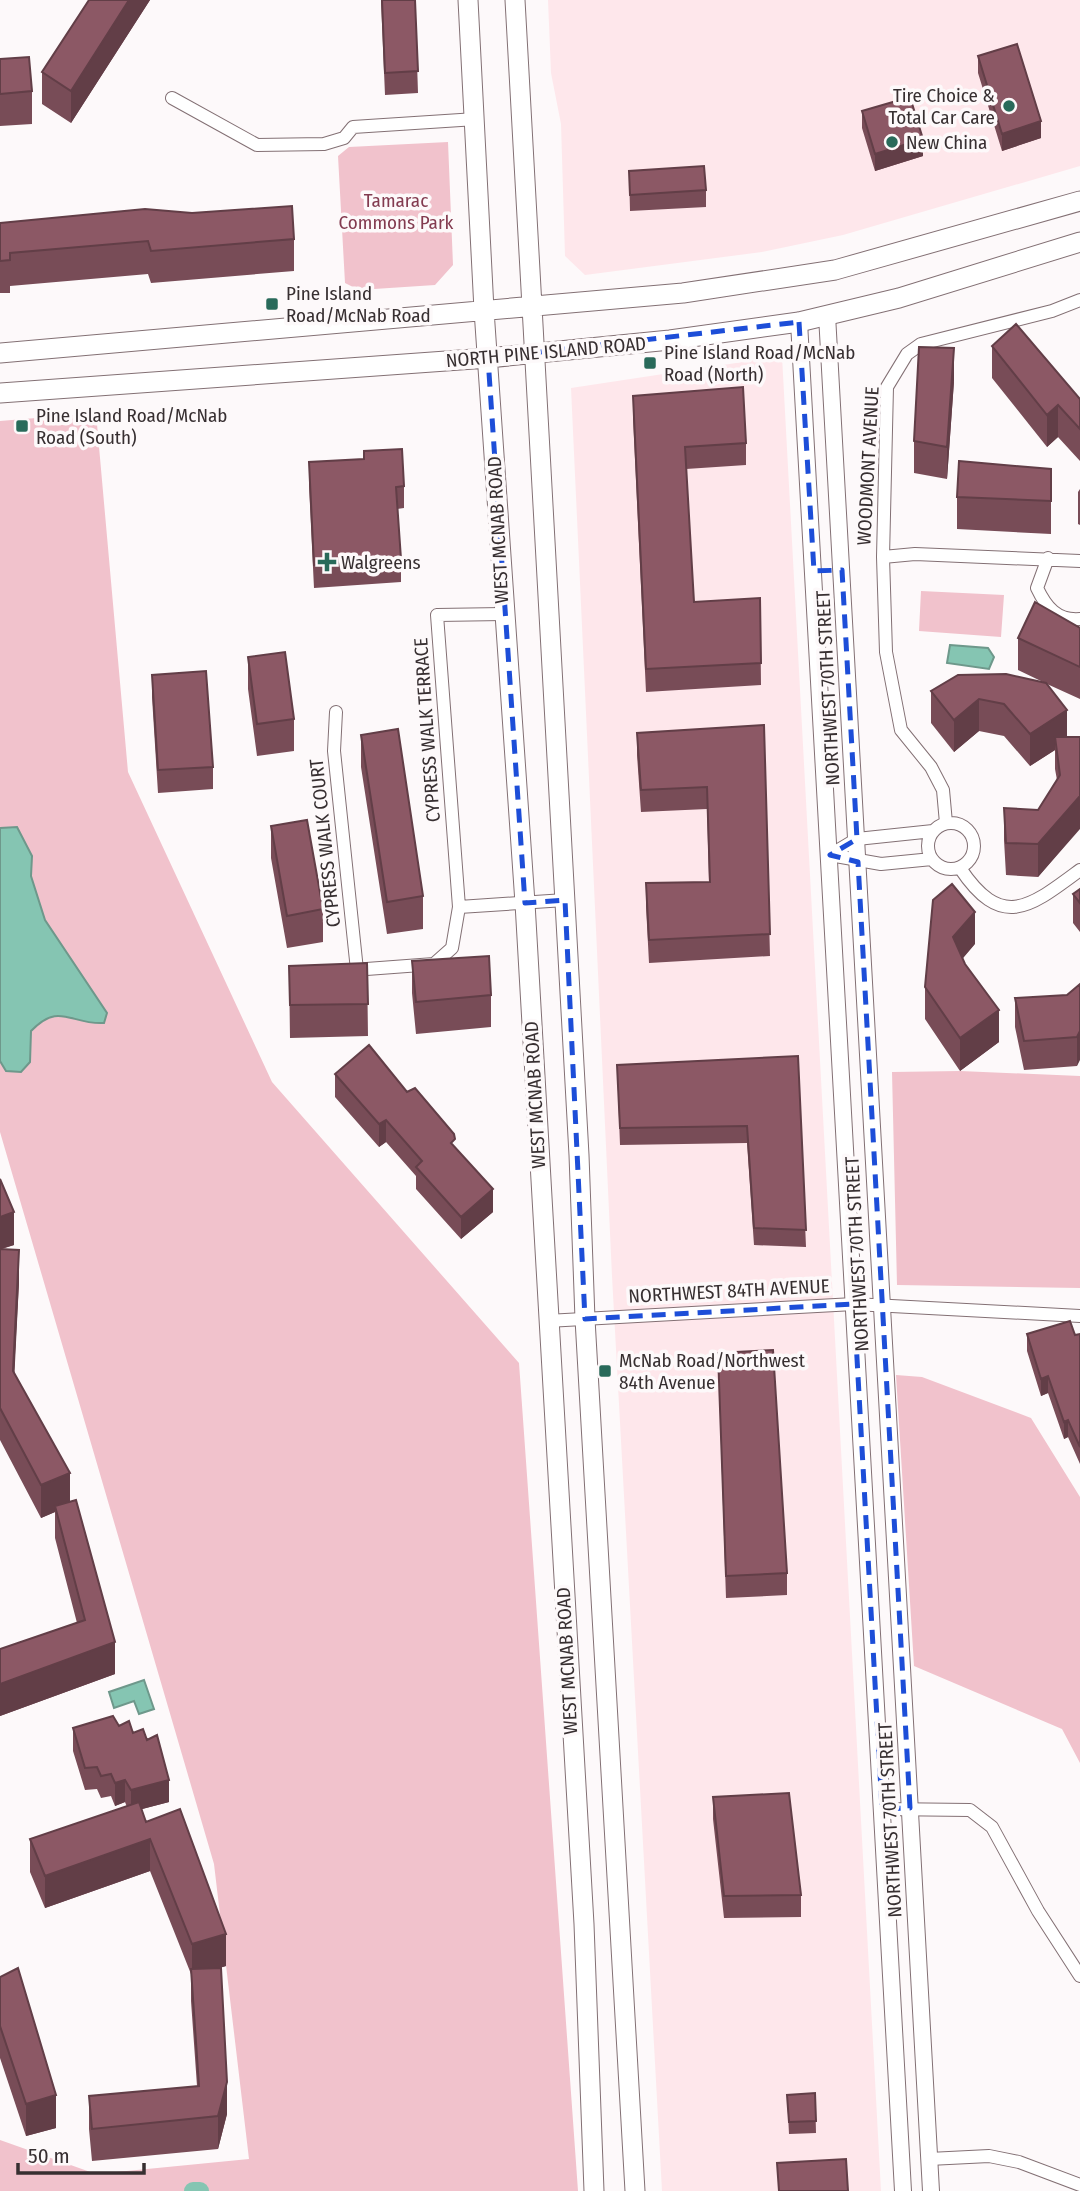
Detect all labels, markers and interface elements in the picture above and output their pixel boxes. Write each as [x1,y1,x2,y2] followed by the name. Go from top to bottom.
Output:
[888,84,995,129] place label: Tire Choice & Total Car Care
[1001,98,1017,114] marker: Tire Choice & Total Car Care
[906,131,987,154] place label: New China
[884,134,900,150] marker: New China
[339,189,454,234] park label: Tamarac Commons Park
[286,282,431,327] place label: Pine Island Road/McNab Road
[264,296,280,312] marker: Pine Island Road/McNab Road
[445,332,647,372] street label: NORTH PINE ISLAND ROAD
[664,341,855,386] place label: Pine Island Road/McNab Road (North)
[642,355,658,371] marker: Pine Island Road/McNab Road (North)
[852,386,884,546] street label: WOODMONT AVENUE
[36,404,227,449] place label: Pine Island Road/McNab Road (South)
[14,418,30,434] marker: Pine Island Road/McNab Road (South)
[483,456,513,604] street label: WEST MCNAB ROAD
[341,551,421,574] place label: Walgreens
[319,554,335,570] marker: Walgreens
[811,590,845,786] street label: NORTHWEST 70TH STREET
[409,637,445,823] street label: CYPRESS WALK TERRACE
[305,757,345,928] street label: CYPRESS WALK COURT
[520,1021,550,1169] street label: WEST MCNAB ROAD
[840,1156,874,1352] street label: NORTHWEST 70TH STREET
[628,1274,830,1308] street label: NORTHWEST 84TH AVENUE
[619,1349,806,1394] place label: McNab Road/Northwest 84th Avenue
[597,1363,613,1379] marker: McNab Road/Northwest 84th Avenue
[552,1587,582,1735] street label: WEST MCNAB ROAD
[873,1722,907,1918] street label: NORTHWEST 70TH STREET
[18,2132,144,2176] scale bar
[28,2143,70,2169] text: 50 m

